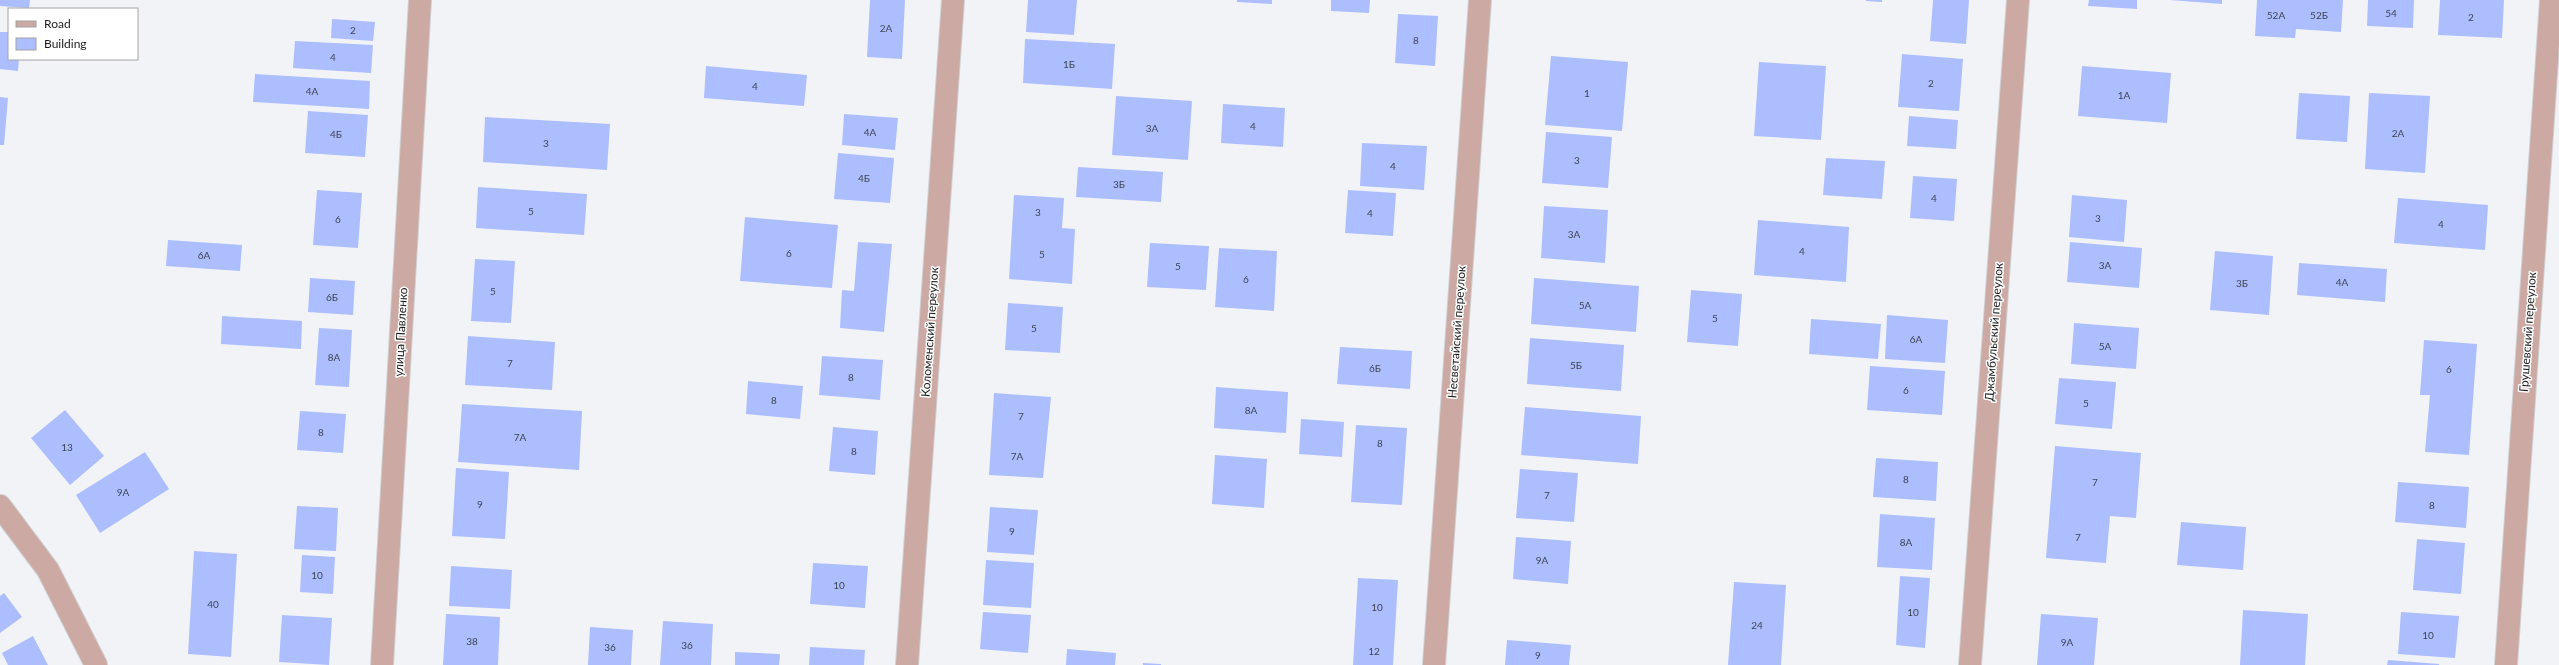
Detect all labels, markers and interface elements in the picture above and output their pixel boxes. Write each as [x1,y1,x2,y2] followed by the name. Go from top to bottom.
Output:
[2385,7,2397,19] house number: 54
[8,8,138,60] legend
[2267,9,2285,21] house number: 52А
[2310,9,2328,21] house number: 52Б
[2468,11,2474,23] house number: 2
[44,16,71,31] text: Road
[880,22,893,34] house number: 2А
[350,24,356,36] house number: 2
[1413,34,1419,46] house number: 8
[44,36,87,51] text: Building
[330,51,336,63] house number: 4
[1063,58,1075,70] house number: 1Б
[1928,77,1934,89] house number: 2
[752,80,758,92] house number: 4
[306,85,319,97] house number: 4А
[1584,87,1590,99] house number: 1
[2118,89,2131,101] house number: 1А
[1250,120,1256,132] house number: 4
[1146,122,1159,134] house number: 3А
[864,126,877,138] house number: 4А
[2392,127,2405,139] house number: 2А
[330,128,342,140] house number: 4Б
[543,137,549,149] house number: 3
[1574,154,1580,166] house number: 3
[1390,160,1396,172] house number: 4
[858,172,870,184] house number: 4Б
[1113,178,1125,190] house number: 3Б
[1931,192,1937,204] house number: 4
[528,205,534,217] house number: 5
[1035,206,1041,218] house number: 3
[1367,207,1373,219] house number: 4
[2095,212,2101,224] house number: 3
[335,213,341,225] house number: 6
[2438,218,2444,230] house number: 4
[1568,228,1581,240] house number: 3А
[1799,245,1805,257] house number: 4
[786,247,792,259] house number: 6
[1039,248,1045,260] house number: 5
[198,249,211,261] house number: 6А
[2099,259,2112,271] house number: 3А
[1175,260,1181,272] house number: 5
[1981,261,2006,402] street label: Джамбульский переулок
[1444,265,1469,399] street label: Несветайский переулок
[917,266,942,397] street label: Коломенский переулок
[2516,271,2539,393] street label: Грушевский переулок
[1243,273,1249,285] house number: 6
[2336,276,2349,288] house number: 4А
[2236,277,2248,289] house number: 3Б
[490,285,496,297] house number: 5
[391,287,410,377] street label: улица Павленко
[326,291,338,303] house number: 6Б
[1579,299,1592,311] house number: 5А
[1712,312,1718,324] house number: 5
[1031,322,1037,334] house number: 5
[1910,333,1923,345] house number: 6А
[2099,340,2112,352] house number: 5А
[328,351,341,363] house number: 8А
[507,357,513,369] house number: 7
[1570,359,1582,371] house number: 5Б
[1369,362,1381,374] house number: 6Б
[2446,363,2452,375] house number: 6
[848,371,854,383] house number: 8
[1903,384,1909,396] house number: 6
[771,394,777,406] house number: 8
[2083,397,2089,409] house number: 5
[1245,404,1258,416] house number: 8А
[1018,410,1024,422] house number: 7
[318,426,324,438] house number: 8
[514,431,527,443] house number: 7А
[1377,437,1383,449] house number: 8
[61,441,73,453] house number: 13
[851,445,857,457] house number: 8
[1011,450,1024,462] house number: 7А
[1903,473,1909,485] house number: 8
[2092,476,2098,488] house number: 7
[117,486,130,498] house number: 9А
[1544,489,1550,501] house number: 7
[477,498,483,510] house number: 9
[2429,499,2435,511] house number: 8
[1009,525,1015,537] house number: 9
[2075,531,2081,543] house number: 7
[1900,536,1913,548] house number: 8А
[1536,554,1549,566] house number: 9А
[311,569,323,581] house number: 10
[833,579,845,591] house number: 10
[207,598,219,610] house number: 40
[1371,601,1383,613] house number: 10
[1907,606,1919,618] house number: 10
[1751,619,1763,631] house number: 24
[2422,629,2434,641] house number: 10
[466,635,478,647] house number: 38
[2061,636,2074,648] house number: 9А
[681,639,693,651] house number: 36
[604,641,616,653] house number: 36
[1368,645,1380,657] house number: 12
[1535,649,1541,661] house number: 9

